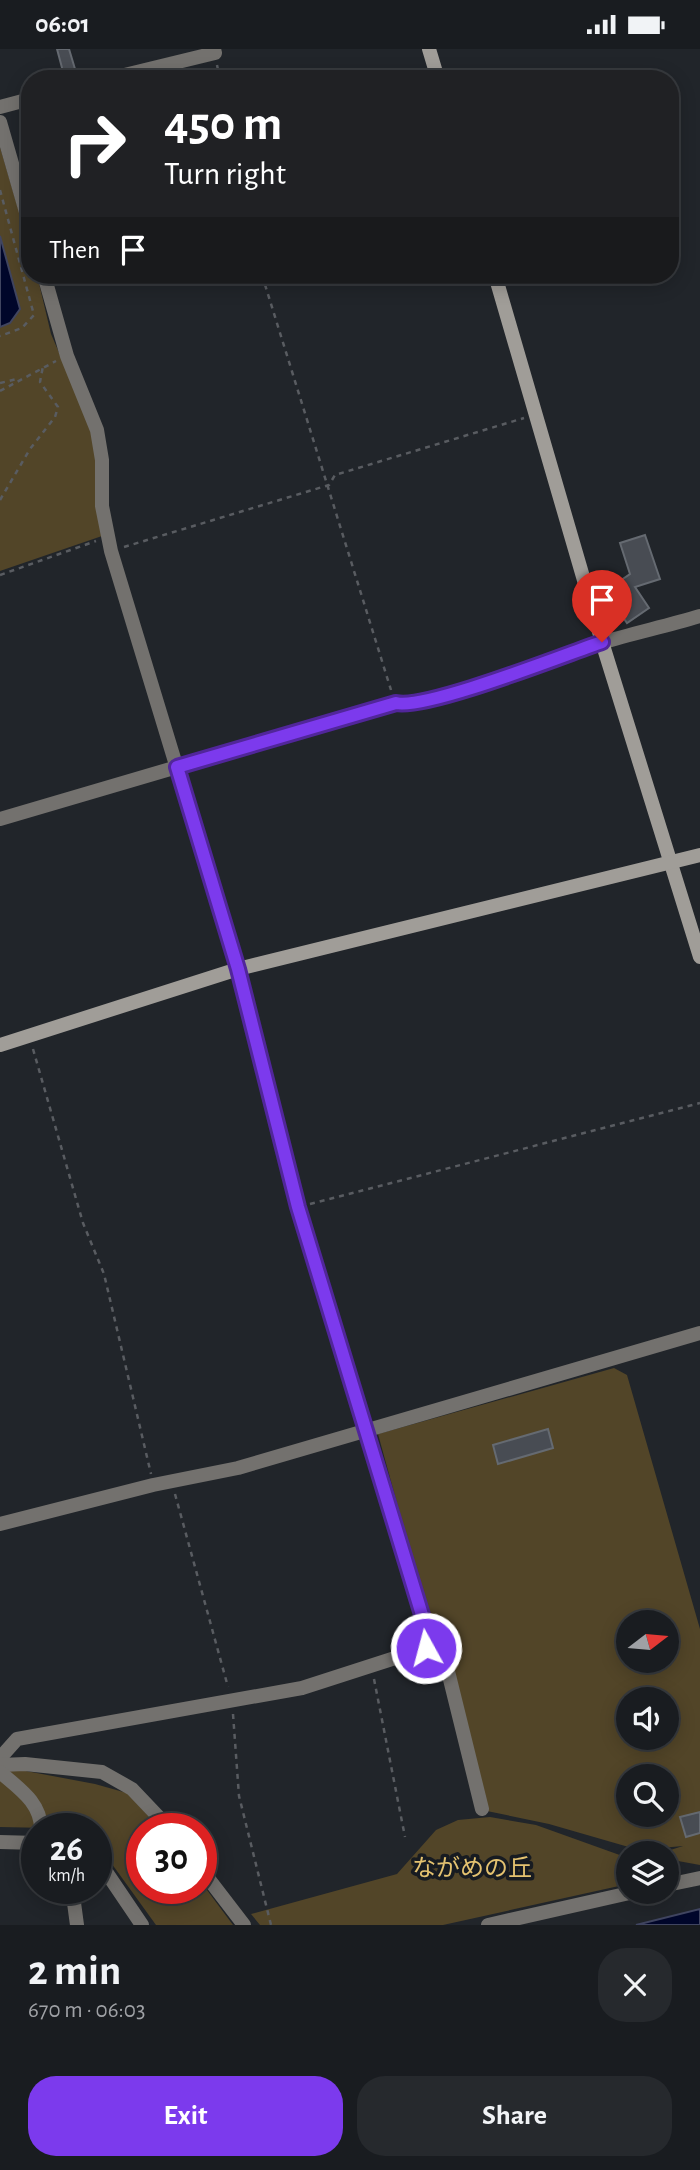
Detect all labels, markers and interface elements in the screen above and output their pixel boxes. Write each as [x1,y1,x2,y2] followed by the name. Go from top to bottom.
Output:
[35,11,90,37] text: 06:01
[49,98,140,189] icon: right
[164,100,282,149] text: 450 m
[164,158,286,190] text: Turn right
[114,231,152,269] icon: arrive
[49,237,100,263] text: Then
[572,570,632,642] pin
[583,581,621,619] icon: arrive
[616,1610,679,1673] north arrow
[616,1610,679,1904] map controls
[389,1611,463,1685] position arrow
[616,1687,679,1750] button: sound
[616,1764,679,1827] button: search
[126,1813,217,1904] speed limit sign: 30
[50,1832,83,1867] text: 26
[616,1841,679,1904] button: layers
[412,1855,532,1881] park label: ながめの丘
[48,1867,85,1885] text: km/h
[598,1948,672,2022] button: close
[28,1950,121,1992] text: 2 min
[28,1999,145,2022] text: 670 m · 06:03
[28,2076,343,2156] button: Exit
[357,2076,672,2156] button: Share

